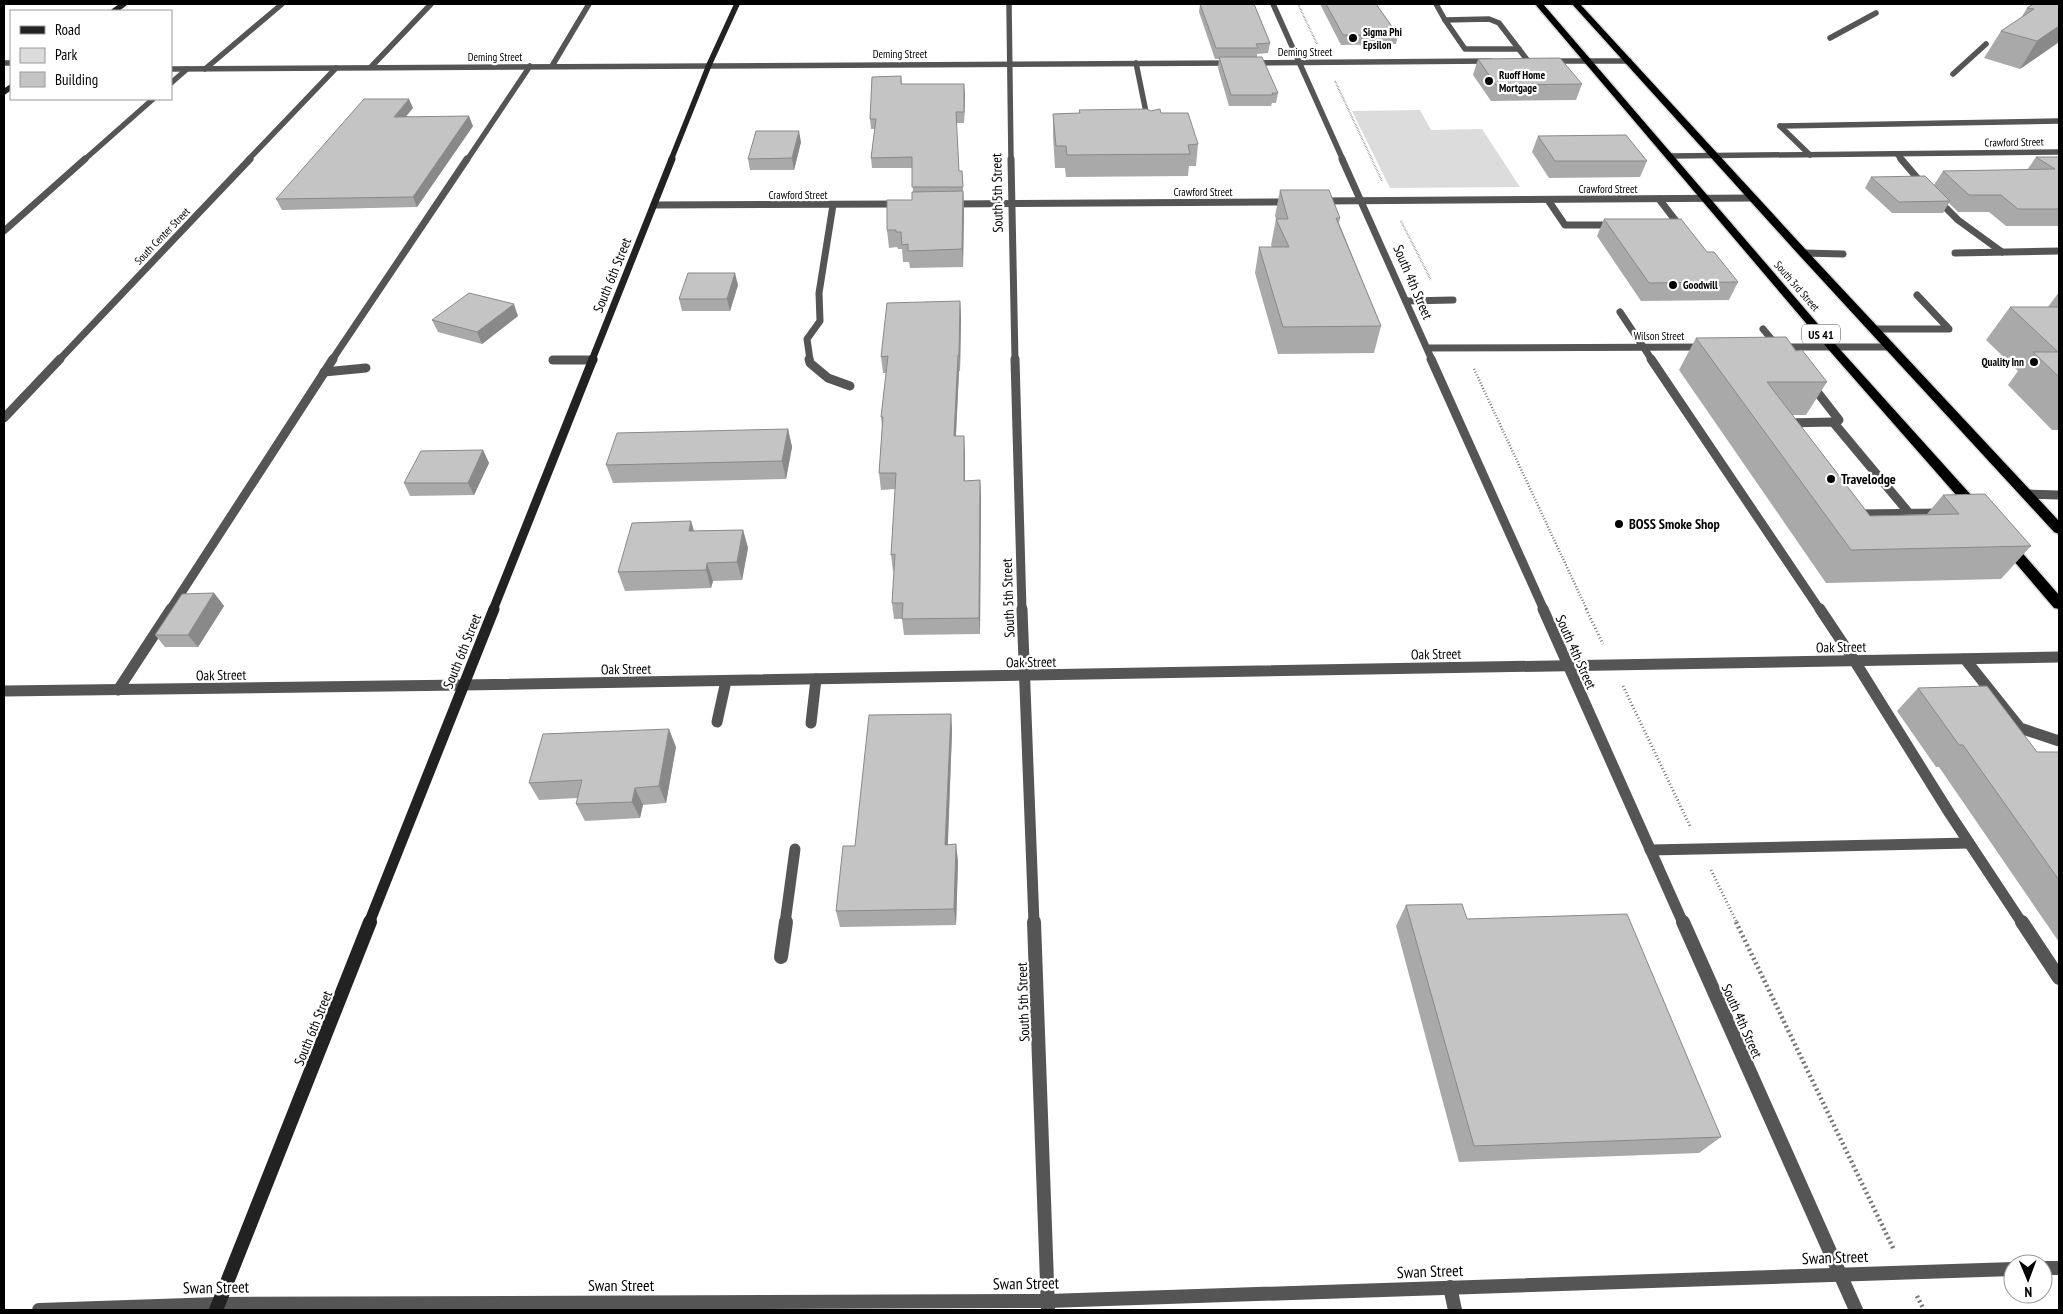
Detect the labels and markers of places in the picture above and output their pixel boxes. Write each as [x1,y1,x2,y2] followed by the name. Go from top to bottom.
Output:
[1363,25,1402,52] place label: Sigma Phi Epsilon
[1347,32,1359,44] marker: Sigma Phi Epsilon
[1499,68,1545,95] place label: Ruoff Home Mortgage
[1483,75,1495,87] marker: Ruoff Home Mortgage
[1683,278,1718,292] place label: Goodwill
[1667,279,1679,291] marker: Goodwill
[1982,355,2024,369] place label: Quality Inn
[2028,356,2040,368] marker: Quality Inn
[1841,470,1896,488] place label: Travelodge
[1825,473,1837,485] marker: Travelodge
[1629,515,1720,533] place label: BOSS Smoke Shop
[1613,518,1625,530] marker: BOSS Smoke Shop

